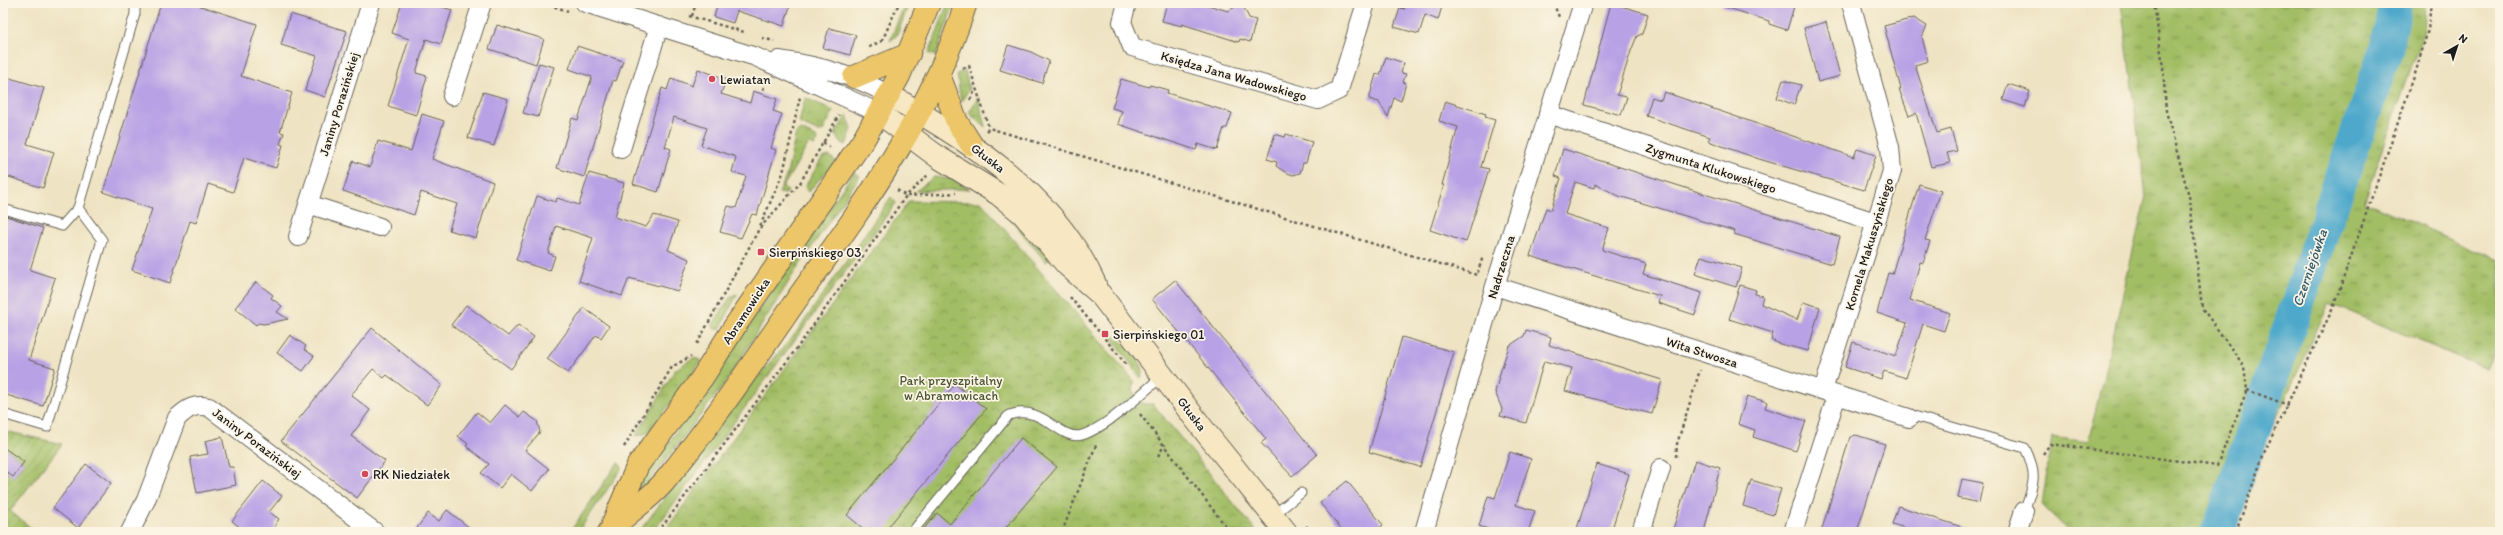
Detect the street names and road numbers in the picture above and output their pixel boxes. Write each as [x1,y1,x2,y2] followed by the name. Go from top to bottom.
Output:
[1159,48,1309,104] street label: Księdza Jana Wadowskiego
[316,50,362,158] street label: Janiny Porazińskiej
[968,140,1008,176] street label: Głuska
[1644,140,1779,196] street label: Zygmunta Klukowskiego
[1842,176,1896,312] street label: Kornela Makuszyńskiego
[1484,233,1518,301] street label: Nadrzeczna
[719,275,773,347] street label: Abramowicka
[1664,333,1740,371] street label: Wita Stwosza
[1174,394,1210,434] street label: Głuska
[210,405,304,481] street label: Janiny Porazińskiej

